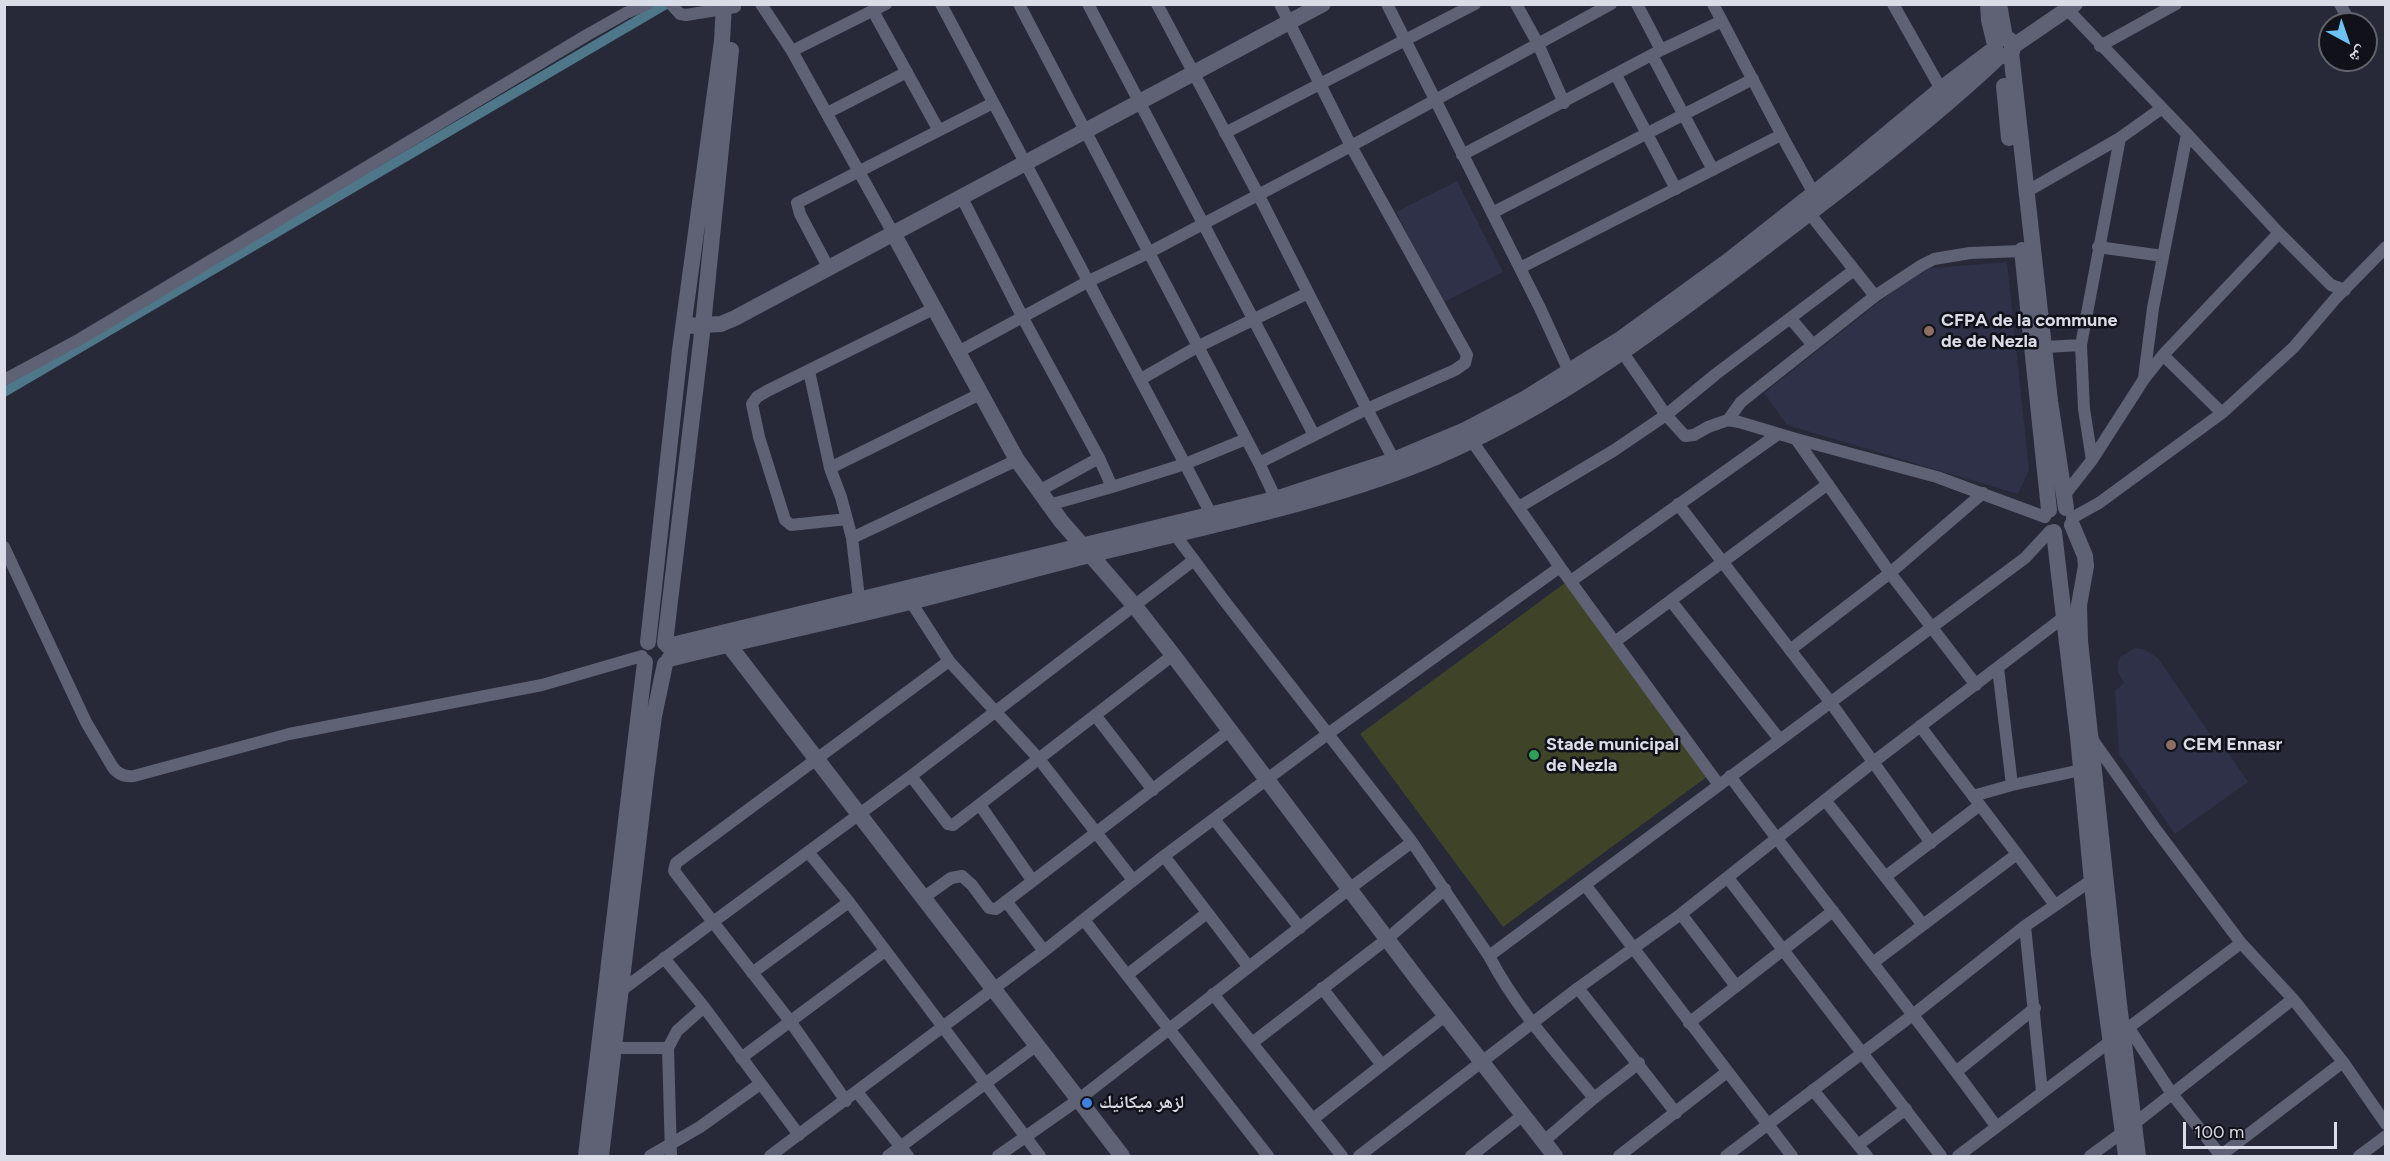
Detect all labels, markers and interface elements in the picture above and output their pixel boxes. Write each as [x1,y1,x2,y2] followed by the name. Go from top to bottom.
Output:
[2318,12,2378,72] north arrow
[2346,42,2371,67] text: ش
[1941,310,2117,352] place label: CFPA de la commune de de Nezla
[1922,324,1936,338] marker: CFPA de la commune de de Nezla
[1546,734,1679,777] place label: Stade municipal de Nezla
[2183,734,2282,756] place label: CEM Ennasr
[2164,738,2178,752] marker: CEM Ennasr
[1527,748,1541,762] marker: Stade municipal de Nezla
[1099,1092,1184,1114] place label: لزهر ميكانيك
[1080,1096,1094,1110] marker: لزهر ميكانيك
[2186,1110,2340,1148] scale bar
[2194,1121,2244,1143] text: 100 m

